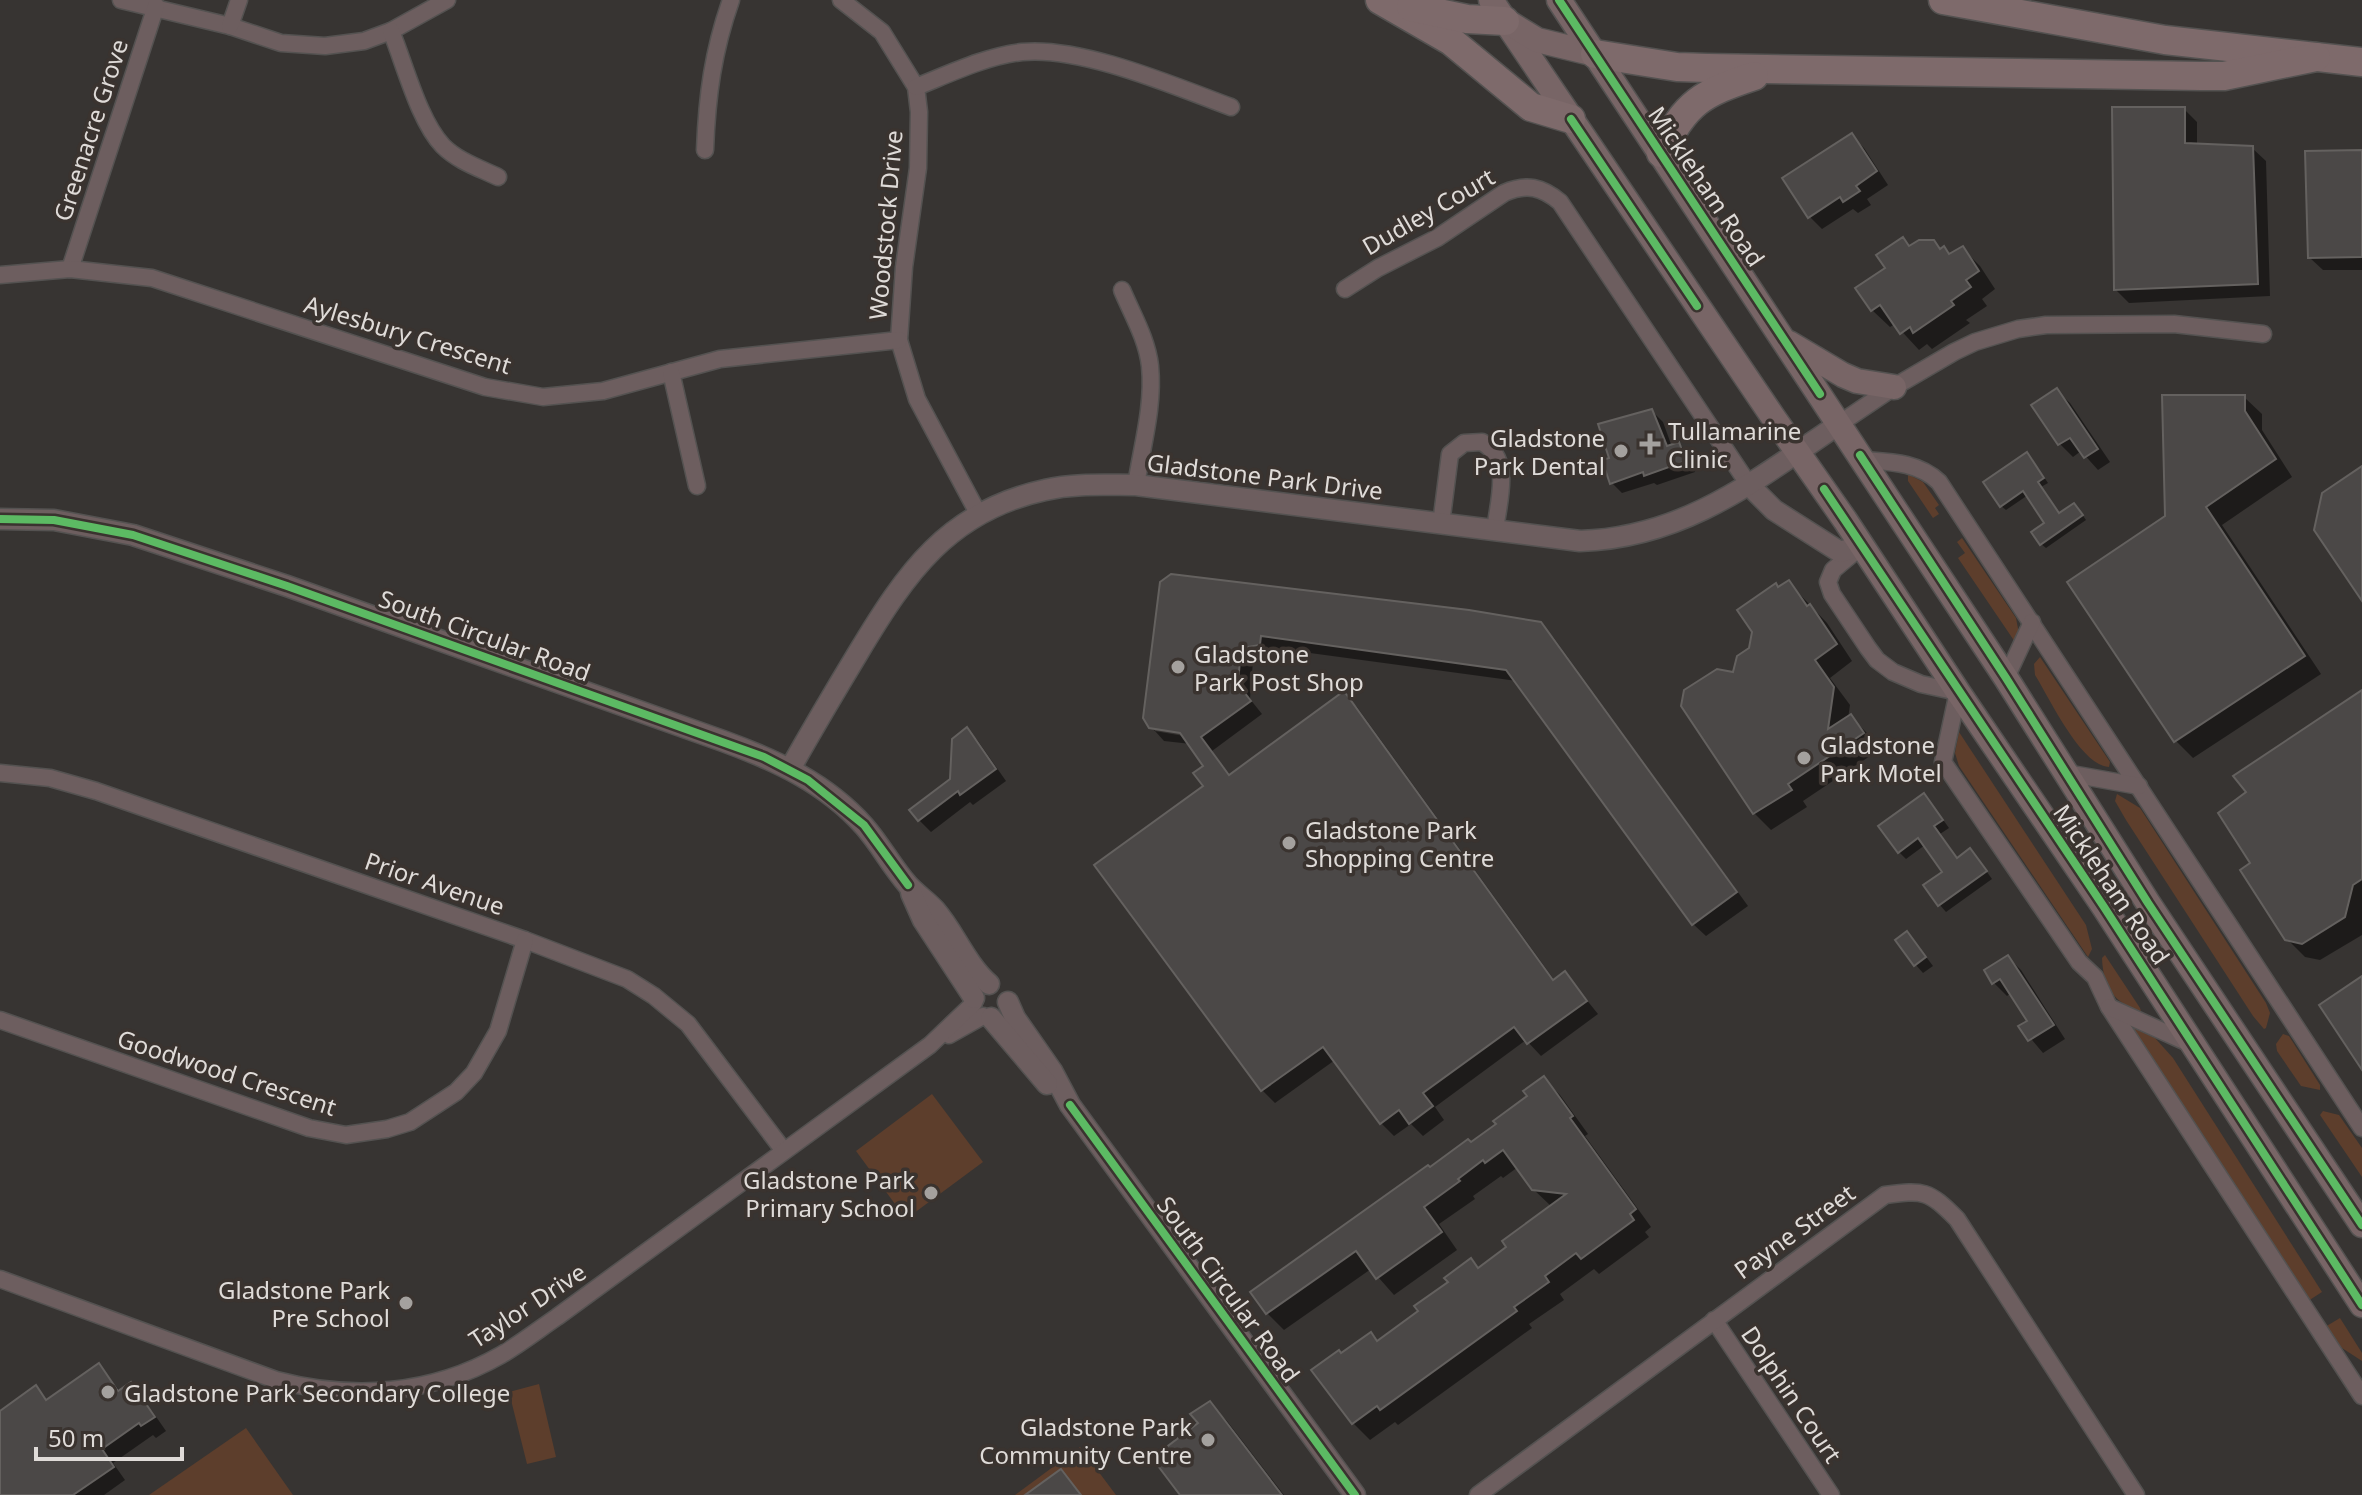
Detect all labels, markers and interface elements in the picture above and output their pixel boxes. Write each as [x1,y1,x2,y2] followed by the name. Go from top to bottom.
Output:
[45,35,135,225] street label: Greenacre Grove
[1641,99,1773,273] street label: Mickleham Road
[860,129,910,321] street label: Woodstock Drive
[1356,160,1501,262] street label: Dudley Court
[300,287,516,381] street label: Aylesbury Crescent
[1668,414,1801,475] place label: Tullamarine Clinic
[1474,421,1605,482] place label: Gladstone Park Dental
[1639,433,1661,455] marker: Tullamarine Clinic
[1612,442,1630,460] marker: Gladstone Park Dental
[1145,445,1385,507] street label: Gladstone Park Drive
[375,581,595,689] street label: South Circular Road
[1194,637,1364,698] place label: Gladstone Park Post Shop
[1169,658,1187,676] marker: Gladstone Park Post Shop
[1820,728,1942,789] place label: Gladstone Park Motel
[1795,749,1813,767] marker: Gladstone Park Motel
[2046,797,2178,971] street label: Mickleham Road
[1305,813,1494,874] place label: Gladstone Park Shopping Centre
[1280,834,1298,852] marker: Gladstone Park Shopping Centre
[361,844,509,922] street label: Prior Avenue
[113,1021,341,1123] street label: Goodwood Crescent
[743,1163,915,1224] place label: Gladstone Park Primary School
[1727,1176,1861,1286] street label: Payne Street
[922,1184,940,1202] marker: Gladstone Park Primary School
[1150,1189,1308,1389] street label: South Circular Road
[462,1255,592,1355] street label: Taylor Drive
[218,1273,390,1334] place label: Gladstone Park Pre School
[397,1294,415,1312] marker: Gladstone Park Pre School
[1734,1319,1850,1469] street label: Dolphin Court
[124,1376,510,1409] place label: Gladstone Park Secondary College
[99,1383,117,1401] marker: Gladstone Park Secondary College
[979,1410,1192,1471] place label: Gladstone Park Community Centre
[36,1411,182,1461] scale bar
[48,1421,104,1454] text: 50 m
[1199,1431,1217,1449] marker: Gladstone Park Community Centre

